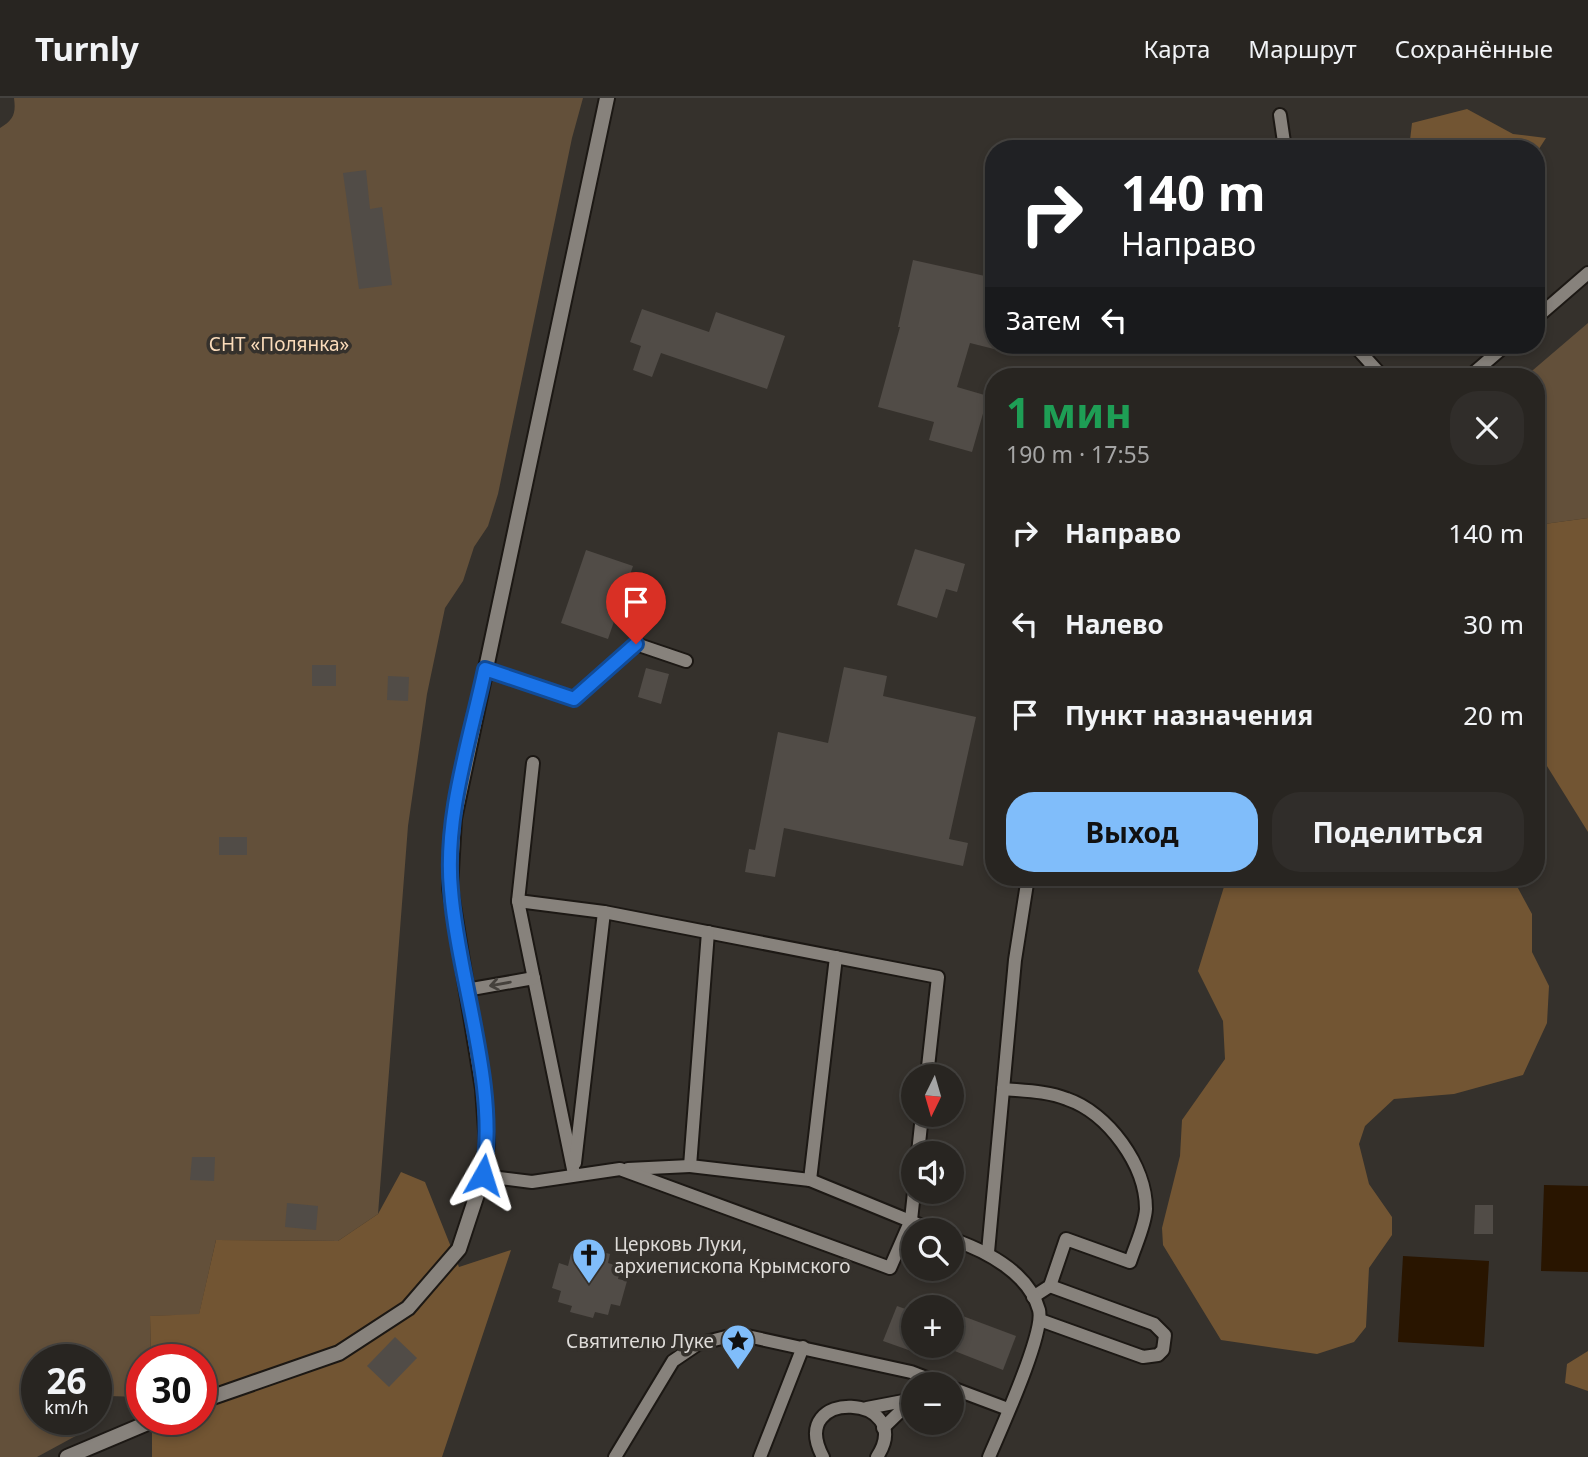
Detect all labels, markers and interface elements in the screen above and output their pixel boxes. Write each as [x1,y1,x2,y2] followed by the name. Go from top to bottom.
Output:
[35,26,139,71] text: Turnly
[1143,32,1210,65] text: Карта
[1248,32,1357,65] text: Маршрут
[1395,32,1553,65] text: Сохранённые
[1121,159,1266,225] text: 140 m
[1006,168,1097,259] icon: right
[1121,222,1256,265] text: Направо
[1095,301,1133,339] icon: left
[1006,302,1081,338] text: Затем
[209,331,349,357] park label: СНТ «Полянка»
[1006,383,1132,440] text: 1 мин
[1450,391,1524,465] button: close
[1006,438,1150,470] text: 190 m · 17:55
[1006,514,1044,552] icon: right
[1065,515,1181,551] text: Направо
[1448,515,1524,551] text: 140 m
[606,572,666,644] pin
[617,583,655,621] icon: arrive
[1006,605,1044,643] icon: left
[1065,606,1164,642] text: Налево
[1463,606,1524,642] text: 30 m
[1006,696,1044,734] icon: arrive
[1065,697,1313,733] text: Пункт назначения
[1463,697,1524,733] text: 20 m
[1006,792,1258,872] button: Выход
[1272,792,1524,872] button: Поделиться
[489,978,512,991] one-way arrow
[901,1064,964,1127] north arrow
[901,1064,964,1435] map controls
[446,1138,520,1212] position arrow
[901,1141,964,1204] button: sound
[901,1218,964,1281] button: search
[614,1231,851,1279] place label: Церковь Луки, архиепископа Крымского
[570,1236,608,1285] church icon: Церковь Луки, архиепископа Крымского
[901,1295,964,1358] button: +
[719,1322,757,1371] place icon: Святителю Луке
[566,1328,714,1354] place label: Святителю Луке
[126,1344,217,1435] speed limit sign: 30
[46,1357,87,1404] text: 26
[901,1372,964,1435] button: −
[44,1395,89,1419] text: km/h

